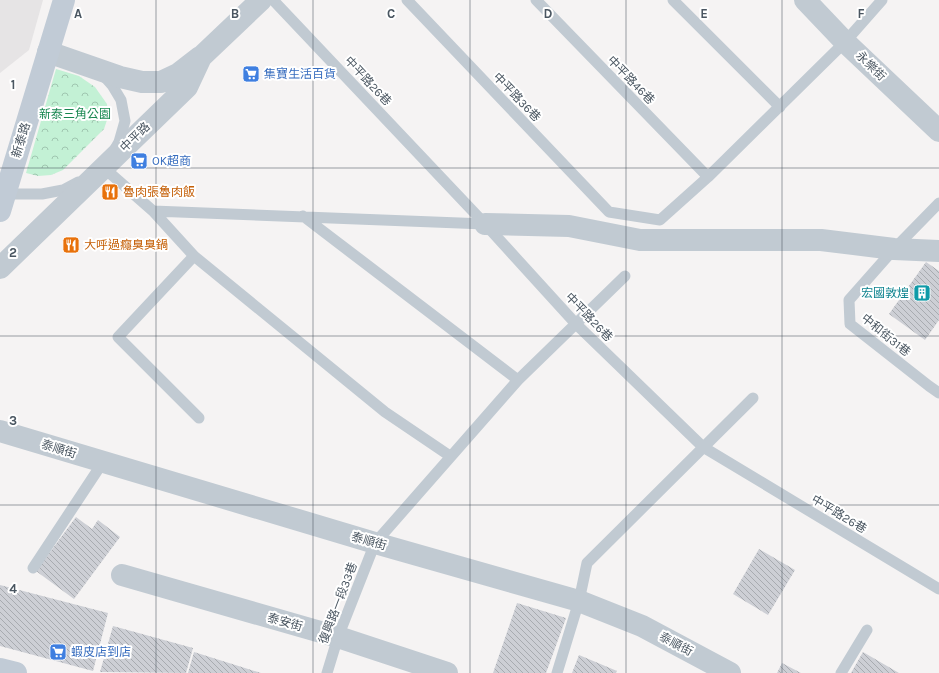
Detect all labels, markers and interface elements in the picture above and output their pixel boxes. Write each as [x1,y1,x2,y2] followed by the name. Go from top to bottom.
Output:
[74,6,82,21] text: A
[231,6,239,21] text: B
[387,6,395,21] text: C
[544,6,553,21] text: D
[700,6,708,21] text: E
[857,6,865,21] text: F
[853,48,889,84] street label: 永樂街
[605,53,657,107] street label: 中平路46巷
[342,54,394,108] street label: 中平路26巷
[241,64,261,84] supermarket icon: 集寶生活百貨
[264,67,336,81] place label: 集寶生活百貨
[490,70,544,124] street label: 中平路36巷
[11,77,15,92] text: 1
[39,107,111,121] park label: 新泰三角公園
[117,119,153,155] street label: 中平路
[9,121,33,159] street label: 新泰路
[129,151,149,171] supermarket icon: OK超商
[152,154,191,168] place label: OK超商
[100,182,120,202] restaurant icon: 魯肉張魯肉飯
[123,185,195,199] place label: 魯肉張魯肉飯
[61,235,81,255] restaurant icon: 大呼過癮臭臭鍋
[84,238,168,252] place label: 大呼過癮臭臭鍋
[9,245,17,260] text: 2
[912,283,932,303] building icon: 宏國敦煌
[861,286,909,300] place label: 宏國敦煌
[562,290,616,344] street label: 中平路26巷
[859,311,913,359] street label: 中和街31巷
[9,413,17,428] text: 3
[40,437,78,461] street label: 泰順街
[809,492,869,536] street label: 中平路26巷
[350,529,388,553] street label: 泰順街
[316,560,360,646] street label: 復興路一段33巷
[9,581,17,596] text: 4
[266,610,304,634] street label: 泰安街
[657,629,695,659] street label: 泰順街
[48,642,68,662] supermarket icon: 蝦皮店到店
[71,645,131,659] place label: 蝦皮店到店

